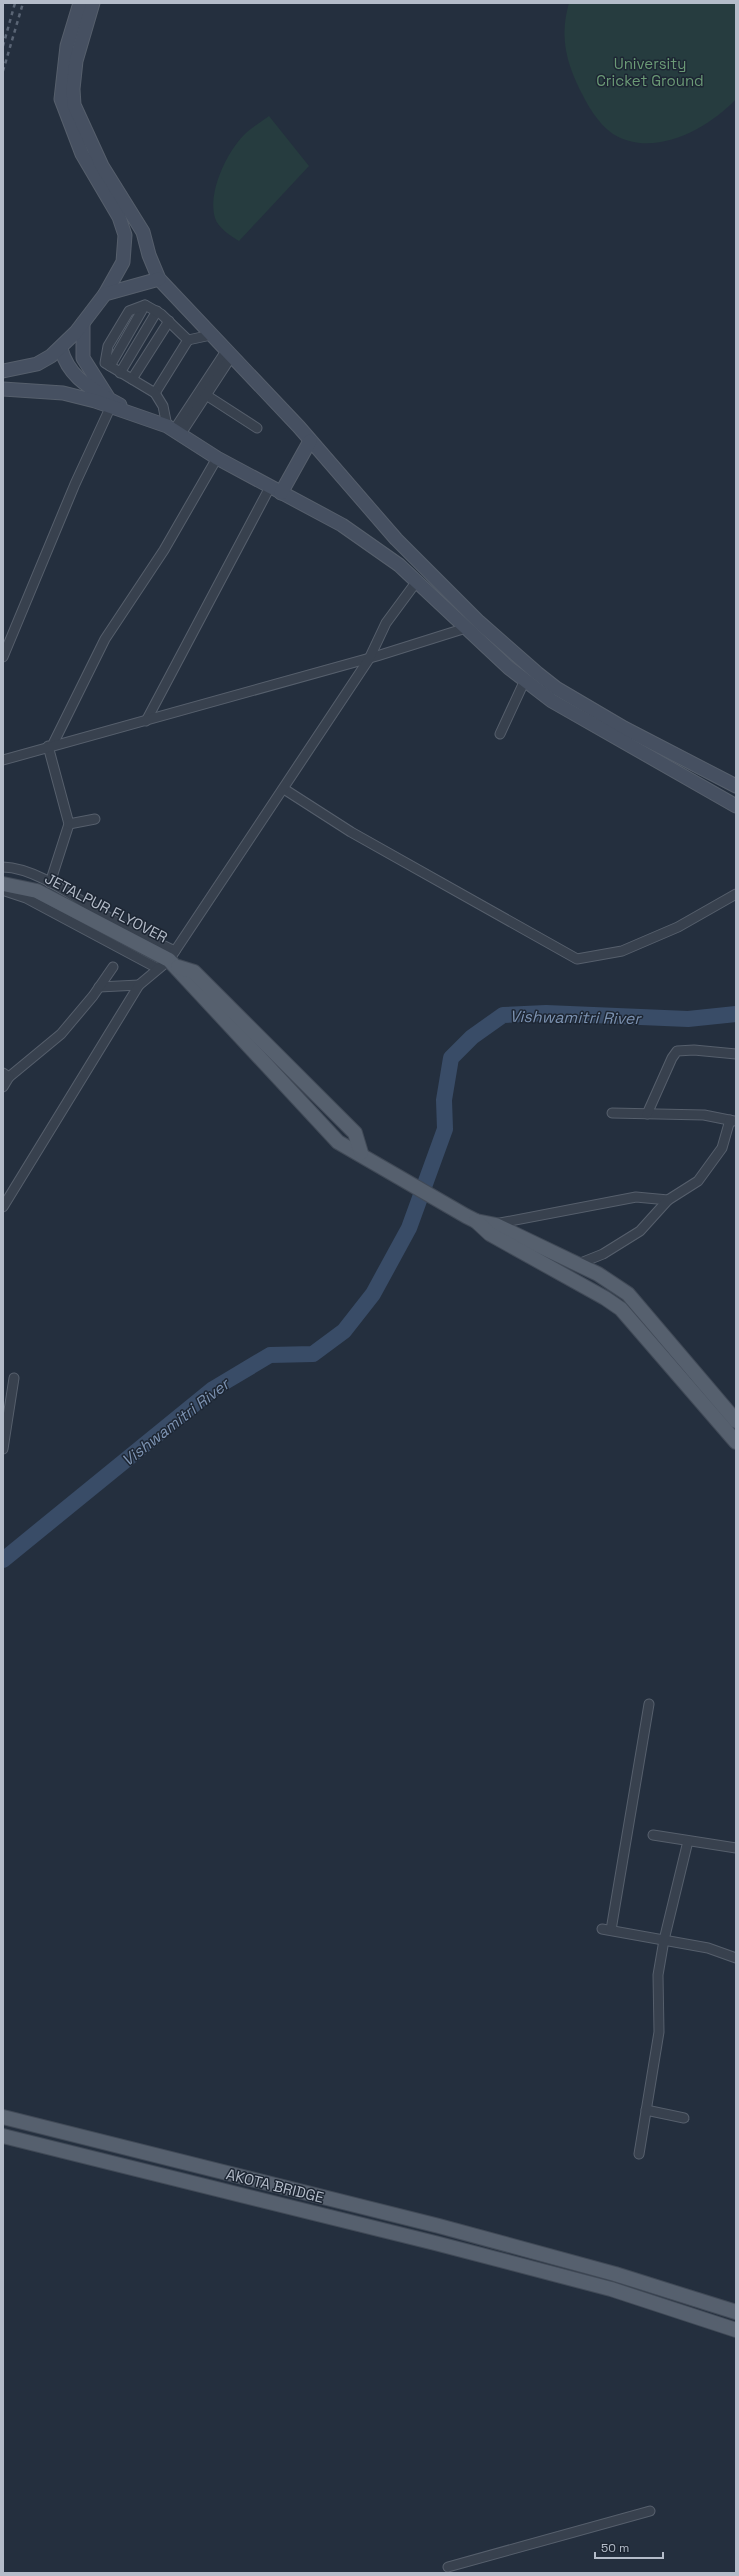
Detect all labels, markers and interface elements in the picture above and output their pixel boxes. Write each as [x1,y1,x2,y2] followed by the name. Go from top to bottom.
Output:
[596,54,704,90] park label: University Cricket Ground
[42,868,171,947] street label: JETALPUR FLYOVER
[509,1006,643,1029] water label: Vishwamitri River
[117,1373,235,1471] water label: Vishwamitri River
[224,2164,326,2207] street label: AKOTA BRIDGE
[595,2534,663,2560] scale bar
[601,2540,629,2556] text: 50 m

